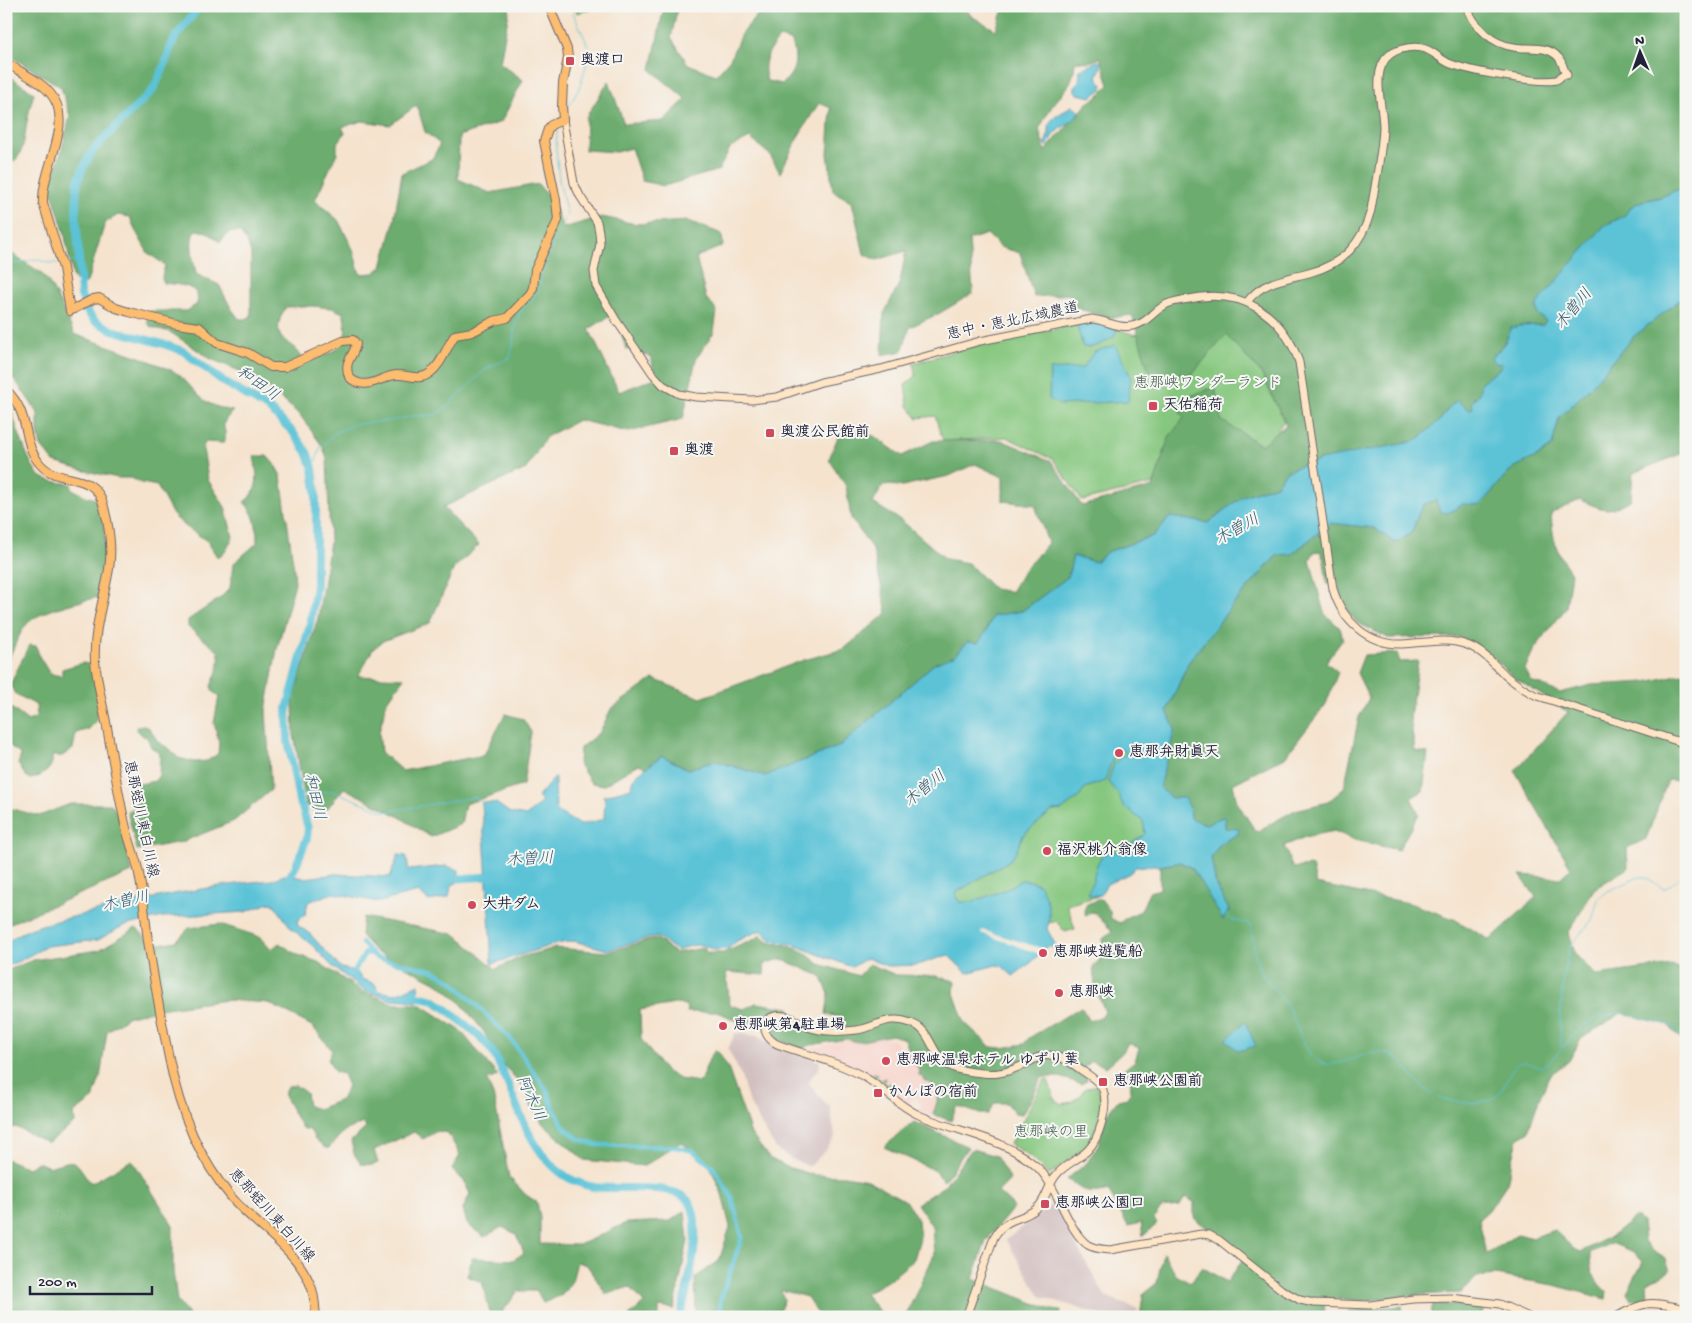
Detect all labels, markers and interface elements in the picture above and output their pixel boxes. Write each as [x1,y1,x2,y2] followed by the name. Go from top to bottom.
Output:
[1614,28,1664,78] north arrow
[1635,33,1644,50] text: N
[580,51,625,70] place label: 奥渡口
[564,55,576,67] marker: 奥渡口
[1551,284,1598,334] water label: 木曽川
[945,298,1081,345] street label: 恵中・恵北広域農道
[232,363,283,407] water label: 和田川
[1134,374,1282,393] park label: 恵那峡ワンダーランド
[1163,396,1223,415] place label: 天佑稲荷
[1147,400,1159,412] marker: 天佑稲荷
[780,423,870,442] place label: 奥渡公民館前
[764,427,776,439] marker: 奥渡公民館前
[684,441,714,460] place label: 奥渡
[668,445,680,457] marker: 奥渡
[1211,509,1264,551] water label: 木曽川
[1129,743,1219,762] place label: 恵那弁財眞天
[1113,747,1125,759] marker: 恵那弁財眞天
[119,758,162,880] street label: 恵那蛭川東白川線
[900,766,951,812] water label: 木曽川
[298,771,329,823] water label: 和田川
[1057,841,1147,860] place label: 福沢桃介翁像
[1041,845,1053,857] marker: 福沢桃介翁像
[505,848,554,872] water label: 木曽川
[100,887,151,917] water label: 木曽川
[482,895,541,914] place label: 大井ダム
[466,899,478,911] marker: 大井ダム
[1053,943,1143,962] place label: 恵那峡遊覧船
[1037,947,1049,959] marker: 恵那峡遊覧船
[1069,983,1114,1002] place label: 恵那峡
[1053,987,1065,999] marker: 恵那峡
[733,1016,845,1035] place label: 恵那峡第4駐車場
[717,1020,729,1032] marker: 恵那峡第4駐車場
[896,1051,1079,1070] place label: 恵那峡温泉ホテル ゆずり葉
[880,1055,892,1067] marker: 恵那峡温泉ホテル ゆずり葉
[1113,1072,1203,1091] place label: 恵那峡公園前
[510,1073,549,1125] water label: 阿木川
[1097,1076,1109,1088] marker: 恵那峡公園前
[888,1083,978,1102] place label: かんぽの宿前
[872,1087,884,1099] marker: かんぽの宿前
[1013,1124,1089,1142] park label: 恵那峡の里
[224,1165,319,1267] street label: 恵那蛭川東白川線
[1055,1194,1145,1213] place label: 恵那峡公園口
[1039,1198,1051,1210] marker: 恵那峡公園口
[30,1263,152,1295] scale bar
[38,1274,77,1292] text: 200 m

